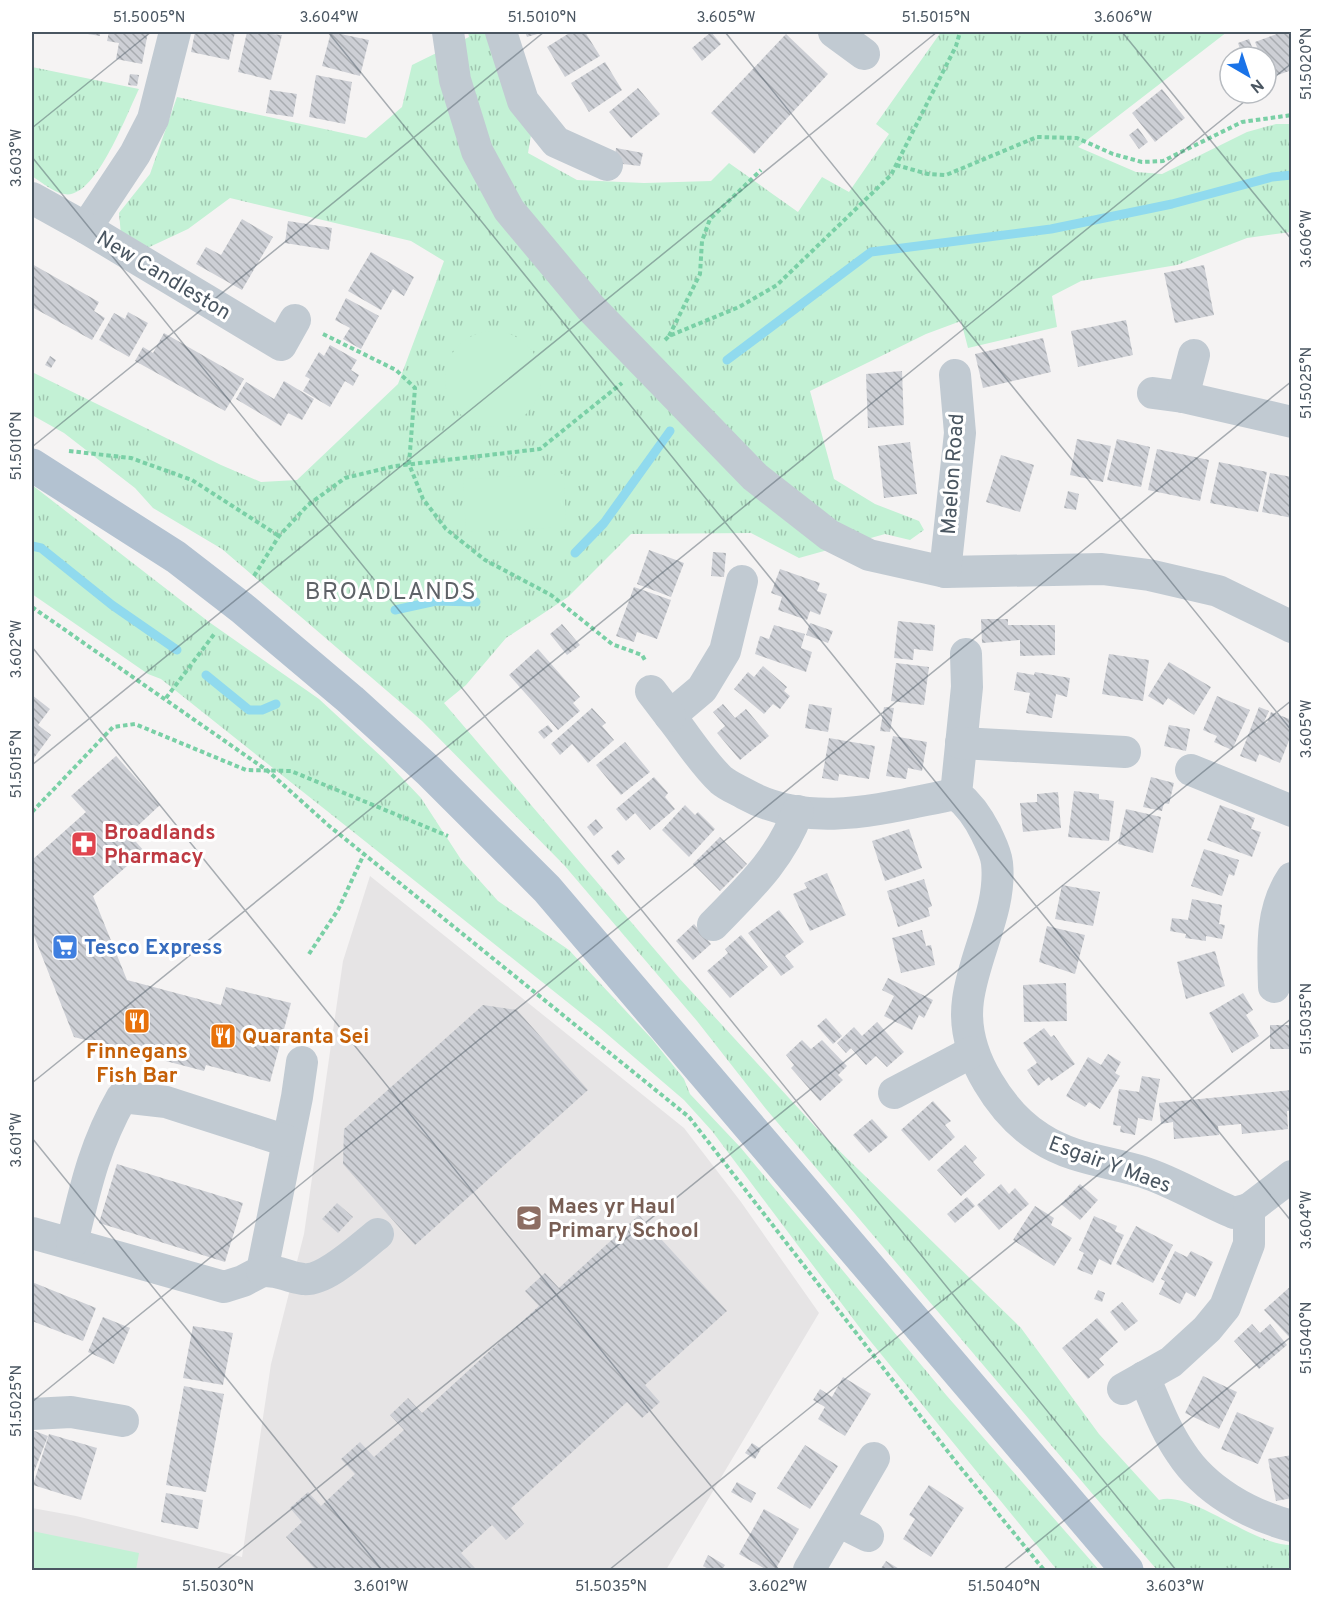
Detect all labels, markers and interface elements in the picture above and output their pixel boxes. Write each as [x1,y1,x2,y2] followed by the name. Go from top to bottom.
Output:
[113,9,185,28] text: 51.5005°N
[300,9,358,28] text: 3.604°W
[507,9,577,28] text: 51.5010°N
[697,9,755,28] text: 3.605°W
[902,9,970,28] text: 51.5015°N
[1094,9,1152,28] text: 3.606°W
[1298,28,1317,100] text: 51.5020°N
[1218,45,1278,105] north arrow
[1245,74,1267,96] text: N
[8,129,27,187] text: 3.603°W
[1298,210,1317,268] text: 3.606°W
[91,226,235,327] street label: New Candleston
[1298,347,1317,419] text: 51.5025°N
[8,411,27,481] text: 51.5010°N
[936,413,971,536] street label: Maelon Road
[305,578,477,608] district label: BROADLANDS
[8,620,27,678] text: 3.602°W
[1298,700,1317,758] text: 3.605°W
[8,730,27,798] text: 51.5015°N
[104,820,216,871] place label: Broadlands Pharmacy
[69,829,99,859] pharmacy icon: Broadlands Pharmacy
[50,932,80,962] supermarket icon: Tesco Express
[84,935,223,962] place label: Tesco Express
[1298,983,1317,1055] text: 51.5035°N
[122,1006,152,1036] restaurant icon: Finnegans Fish Bar
[208,1021,238,1051] restaurant icon: Quaranta Sei
[242,1024,369,1051] place label: Quaranta Sei
[86,1039,188,1090] place label: Finnegans Fish Bar
[8,1112,27,1168] text: 3.601°W
[1044,1131,1175,1200] street label: Esgair Y Maes
[1298,1191,1317,1249] text: 3.604°W
[548,1194,699,1245] place label: Maes yr Haul Primary School
[514,1203,544,1233] school or university icon: Maes yr Haul Primary School
[1298,1302,1317,1374] text: 51.5040°N
[8,1365,27,1437] text: 51.5025°N
[182,1578,254,1597] text: 51.5030°N
[353,1578,409,1597] text: 3.601°W
[575,1578,647,1597] text: 51.5035°N
[749,1578,807,1597] text: 3.602°W
[968,1578,1040,1597] text: 51.5040°N
[1146,1578,1204,1597] text: 3.603°W

